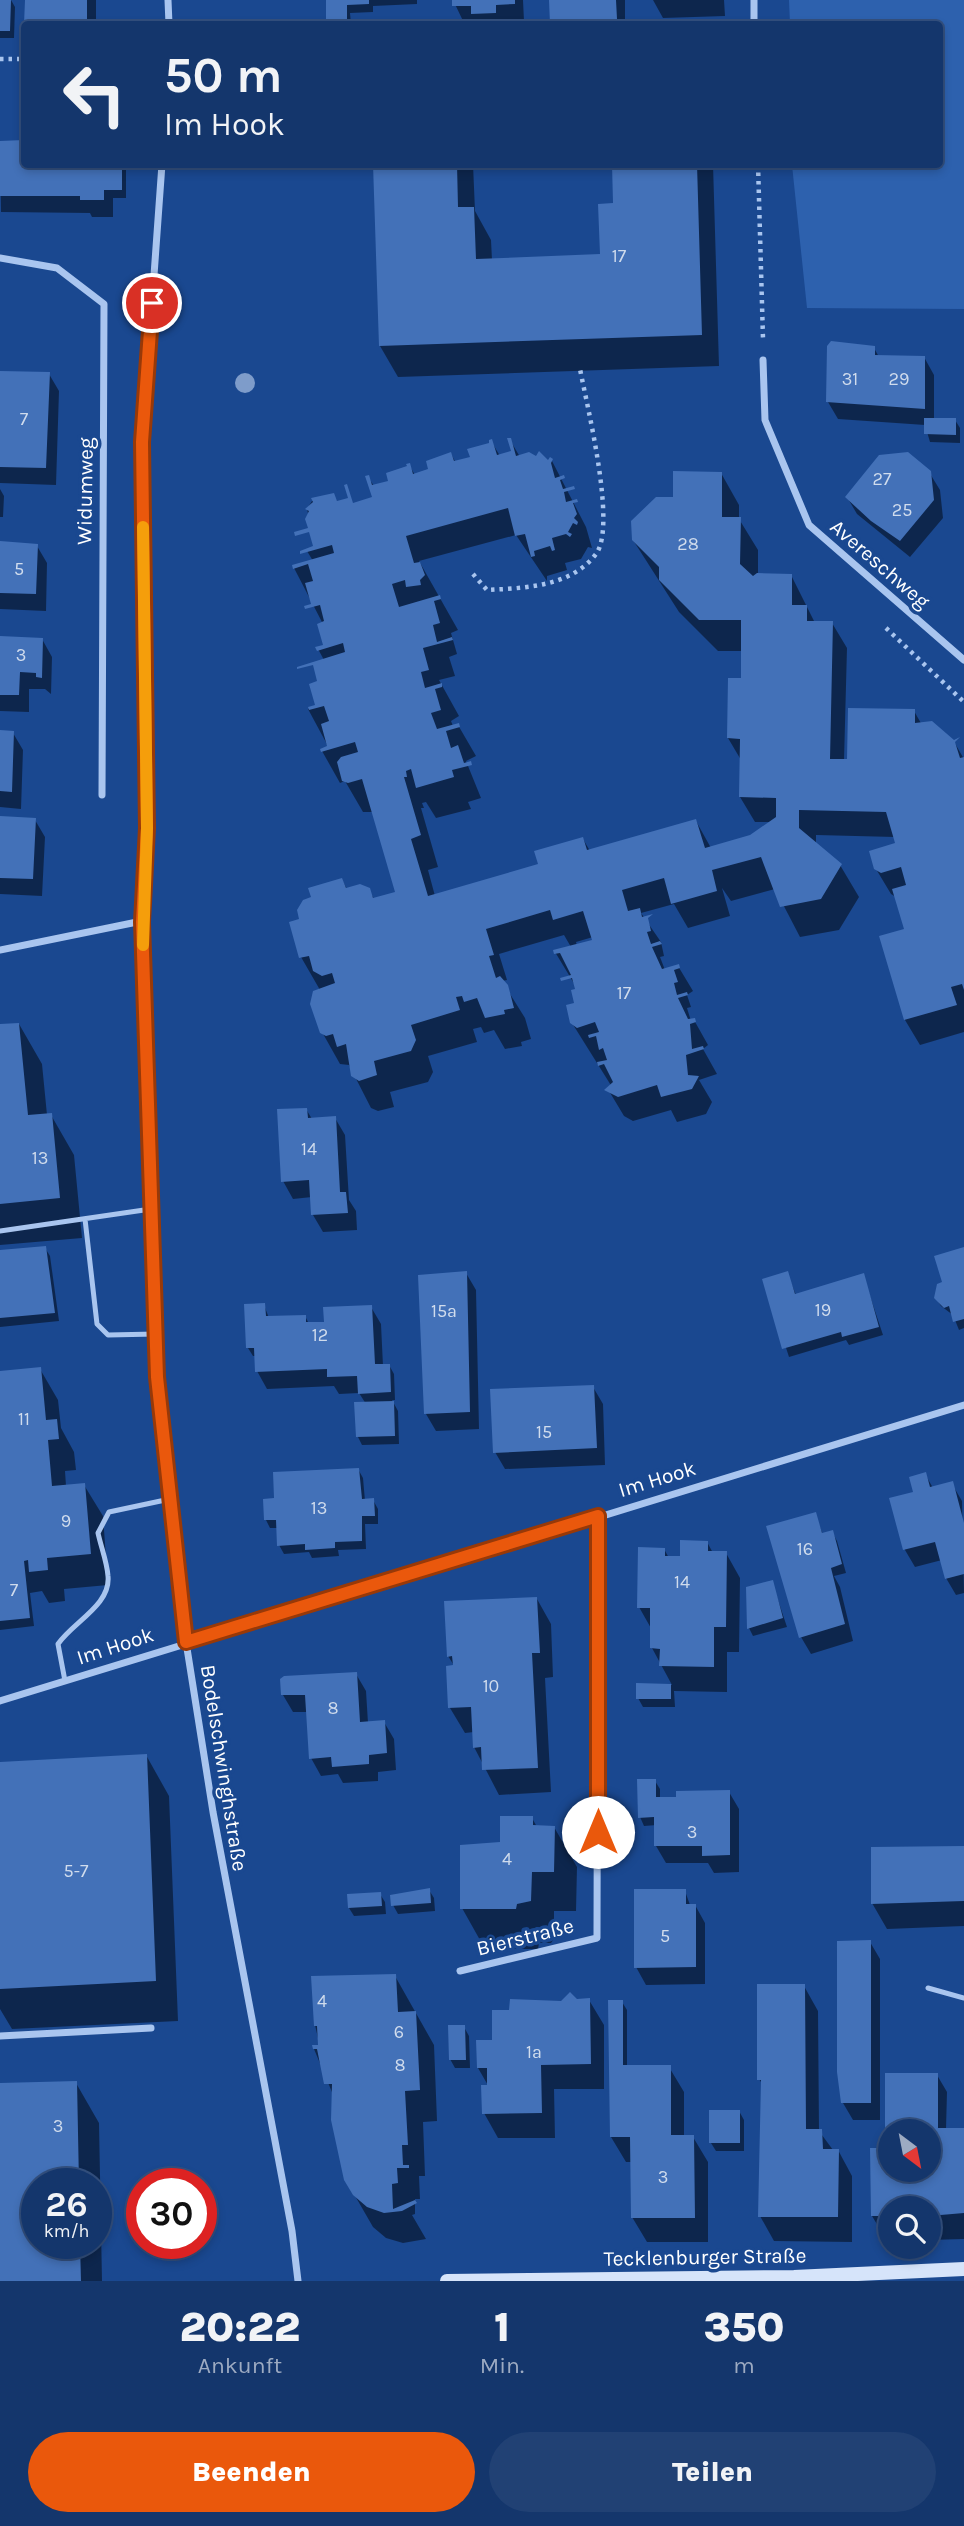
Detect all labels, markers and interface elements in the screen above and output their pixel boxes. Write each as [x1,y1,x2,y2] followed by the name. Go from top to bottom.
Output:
[164,47,282,104] text: 50 m
[49,49,140,140] icon: left
[164,106,285,143] text: Im Hook
[612,245,627,267] house number: 17
[122,273,182,333] pin
[133,284,171,322] icon: arrive
[842,368,858,390] house number: 31
[889,368,909,390] house number: 29
[20,408,29,430] house number: 7
[72,437,98,545] street label: Widumweg
[873,468,892,490] house number: 27
[892,499,912,521] house number: 25
[825,514,935,614] street label: Avereschweg
[677,533,699,555] house number: 28
[14,558,24,580] house number: 5
[16,644,26,666] house number: 3
[617,982,632,1004] house number: 17
[301,1138,317,1160] house number: 14
[32,1147,48,1169] house number: 13
[815,1299,831,1321] house number: 19
[431,1300,457,1322] house number: 15a
[312,1324,328,1346] house number: 12
[18,1408,30,1430] house number: 11
[536,1421,552,1443] house number: 15
[616,1456,699,1502] street label: Im Hook
[311,1497,327,1519] house number: 13
[61,1510,71,1532] house number: 9
[797,1538,813,1560] house number: 16
[674,1571,690,1593] house number: 14
[10,1579,19,1601] house number: 7
[74,1622,157,1670] street label: Im Hook
[196,1663,252,1873] street label: Bodelschwinghstraße
[483,1675,499,1697] house number: 10
[327,1697,339,1719] house number: 8
[561,1795,635,1869] position arrow
[687,1821,697,1843] house number: 3
[502,1848,512,1870] house number: 4
[64,1860,89,1882] house number: 5-7
[474,1913,576,1961] street label: Bierstraße
[660,1925,670,1947] house number: 5
[317,1990,327,2012] house number: 4
[394,2021,404,2043] house number: 6
[526,2041,542,2063] house number: 1a
[394,2054,406,2076] house number: 8
[53,2115,63,2137] house number: 3
[878,2119,942,2182] north arrow
[878,2119,941,2259] map controls
[658,2166,668,2188] house number: 3
[126,2168,217,2259] speed limit sign: 30
[45,2184,88,2225] text: 26
[878,2196,941,2259] button: search
[44,2220,89,2242] text: km/h
[603,2243,807,2271] street label: Tecklenburger Straße
[179,2302,300,2352] text: 20:22
[494,2302,510,2352] text: 1
[704,2302,785,2352] text: 350
[198,2352,282,2379] text: Ankunft
[480,2352,524,2379] text: Min.
[733,2352,755,2379] text: m
[28,2432,475,2512] button: Beenden
[489,2432,936,2512] button: Teilen

